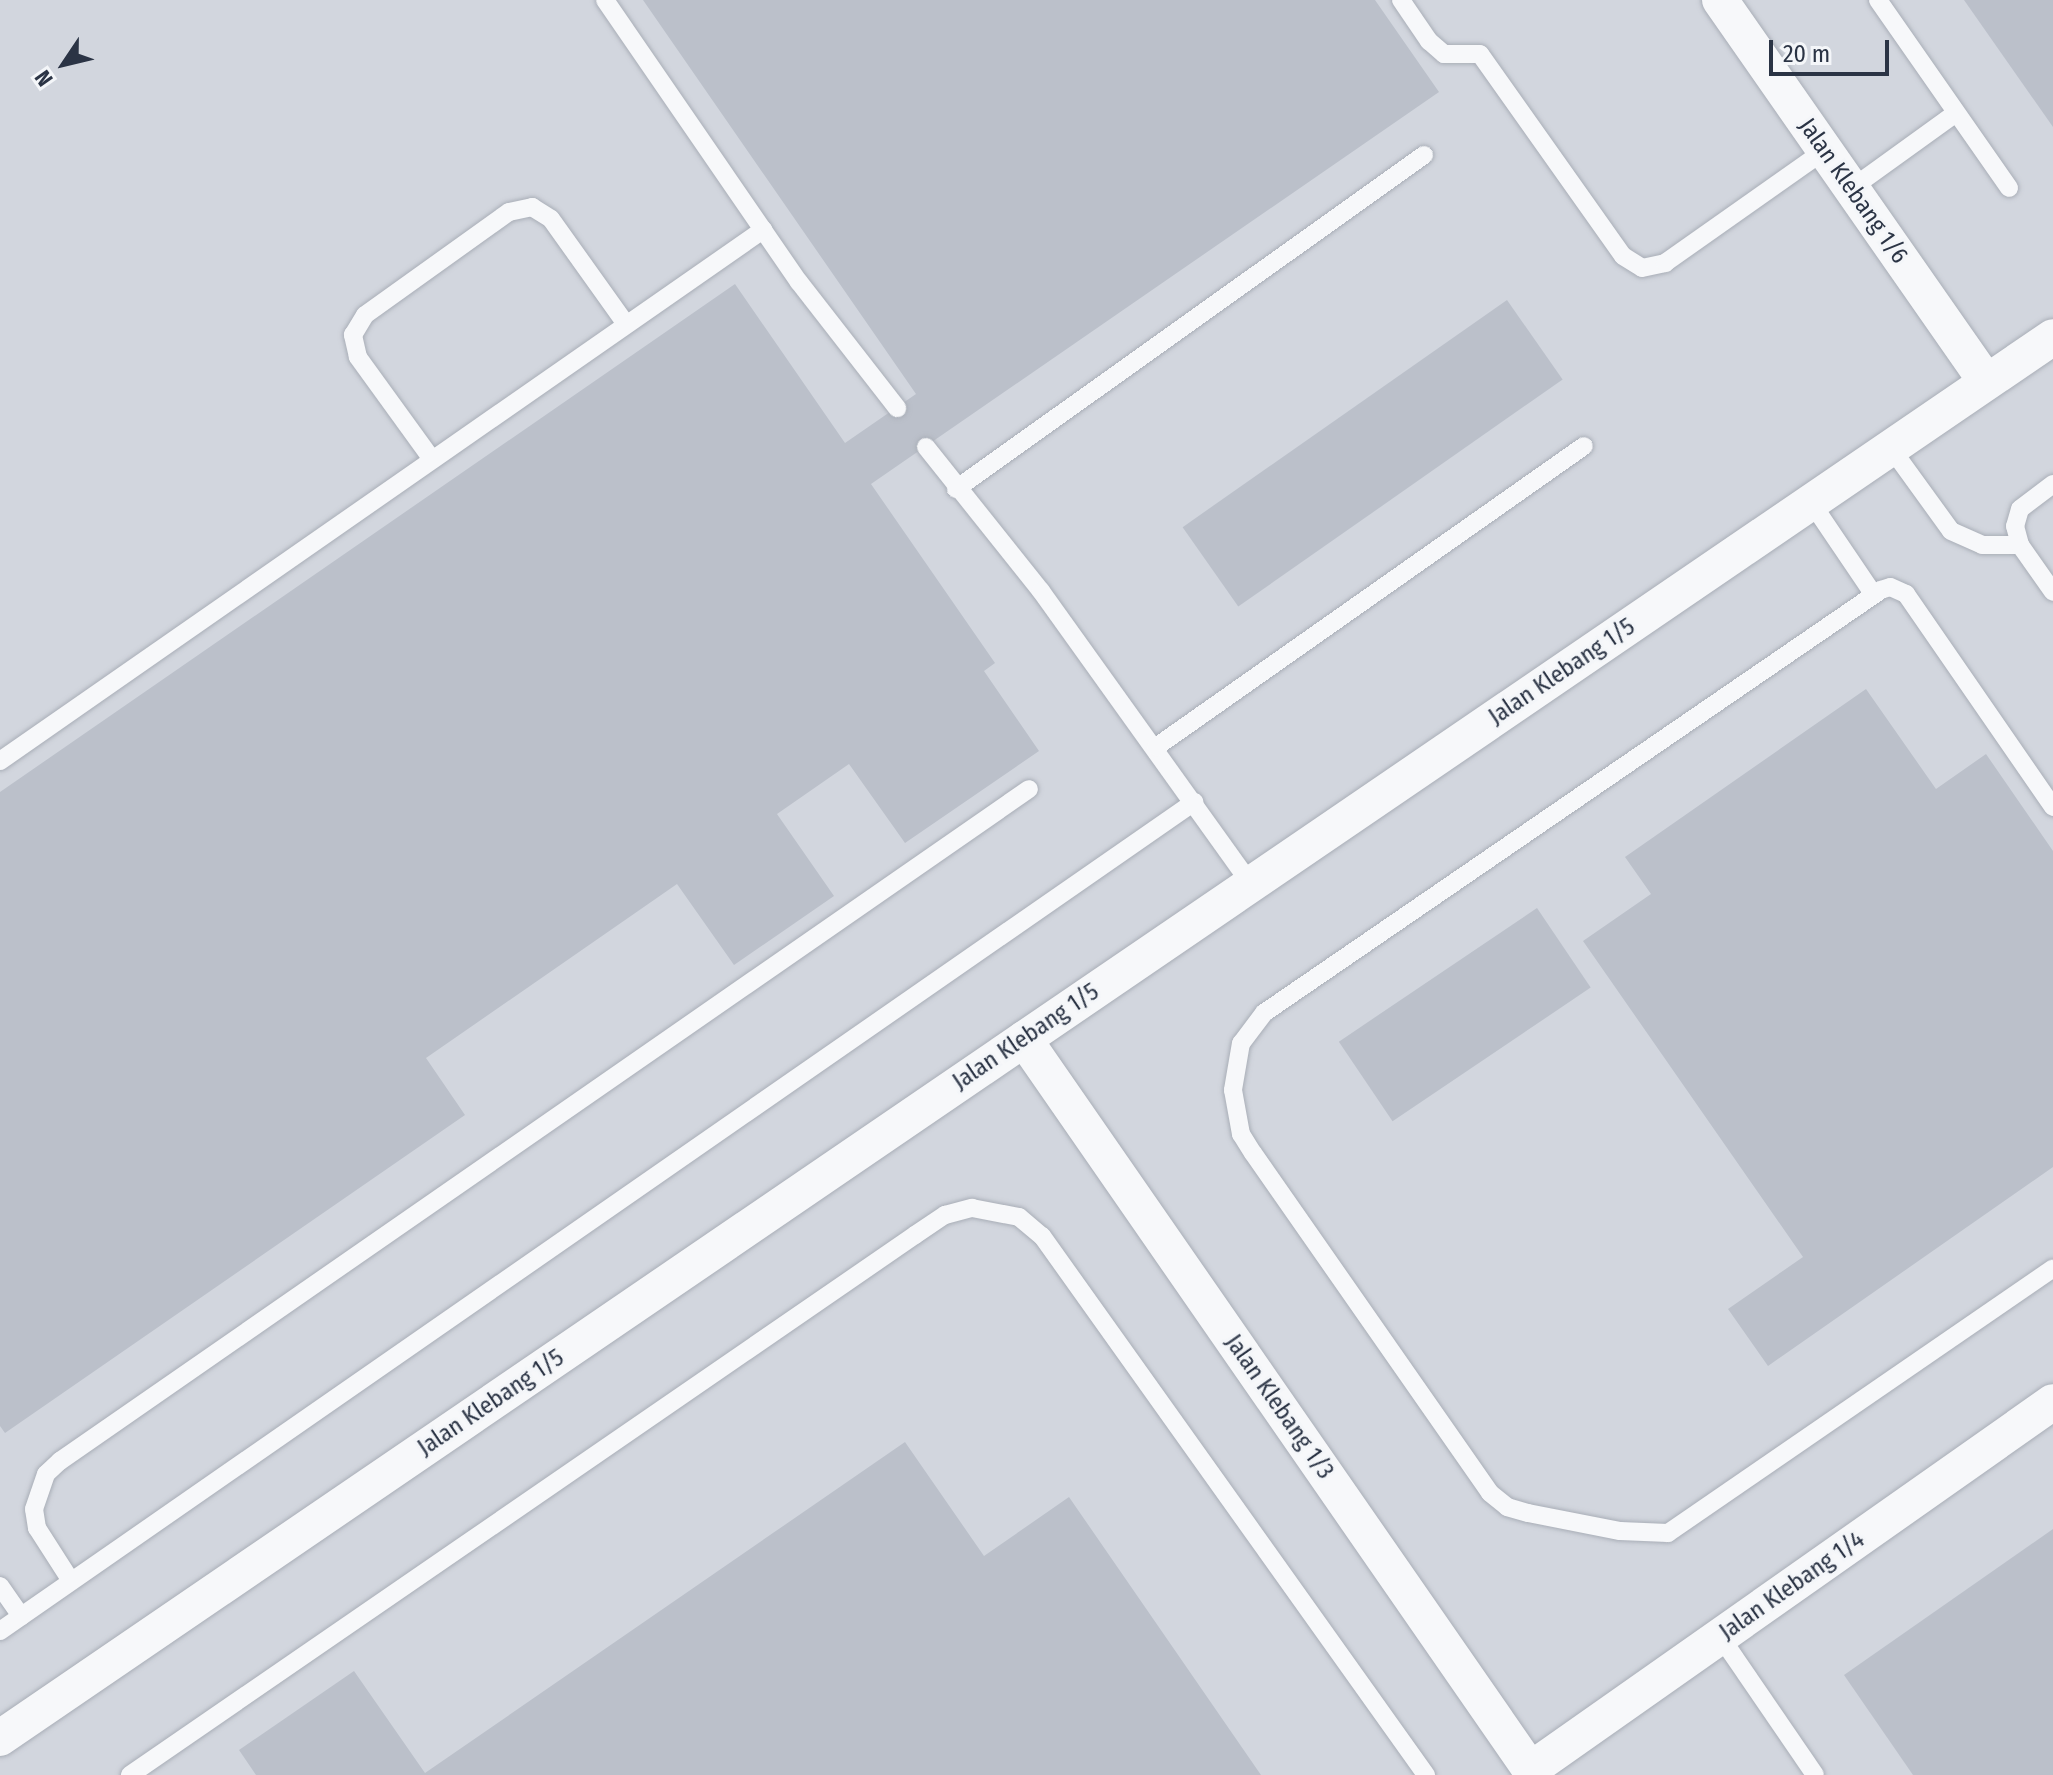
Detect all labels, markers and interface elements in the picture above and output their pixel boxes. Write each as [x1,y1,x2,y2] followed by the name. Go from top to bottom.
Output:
[24,24,104,104] north arrow
[1773,24,1893,74] scale bar
[1783,40,1830,68] text: 20 m
[29,65,59,91] text: N
[1792,113,1914,269] street label: Jalan Klebang 1/6
[1483,612,1641,732] street label: Jalan Klebang 1/5
[947,977,1105,1097] street label: Jalan Klebang 1/5
[1219,1329,1339,1485] street label: Jalan Klebang 1/3
[412,1343,570,1463] street label: Jalan Klebang 1/5
[1714,1525,1870,1647] street label: Jalan Klebang 1/4

